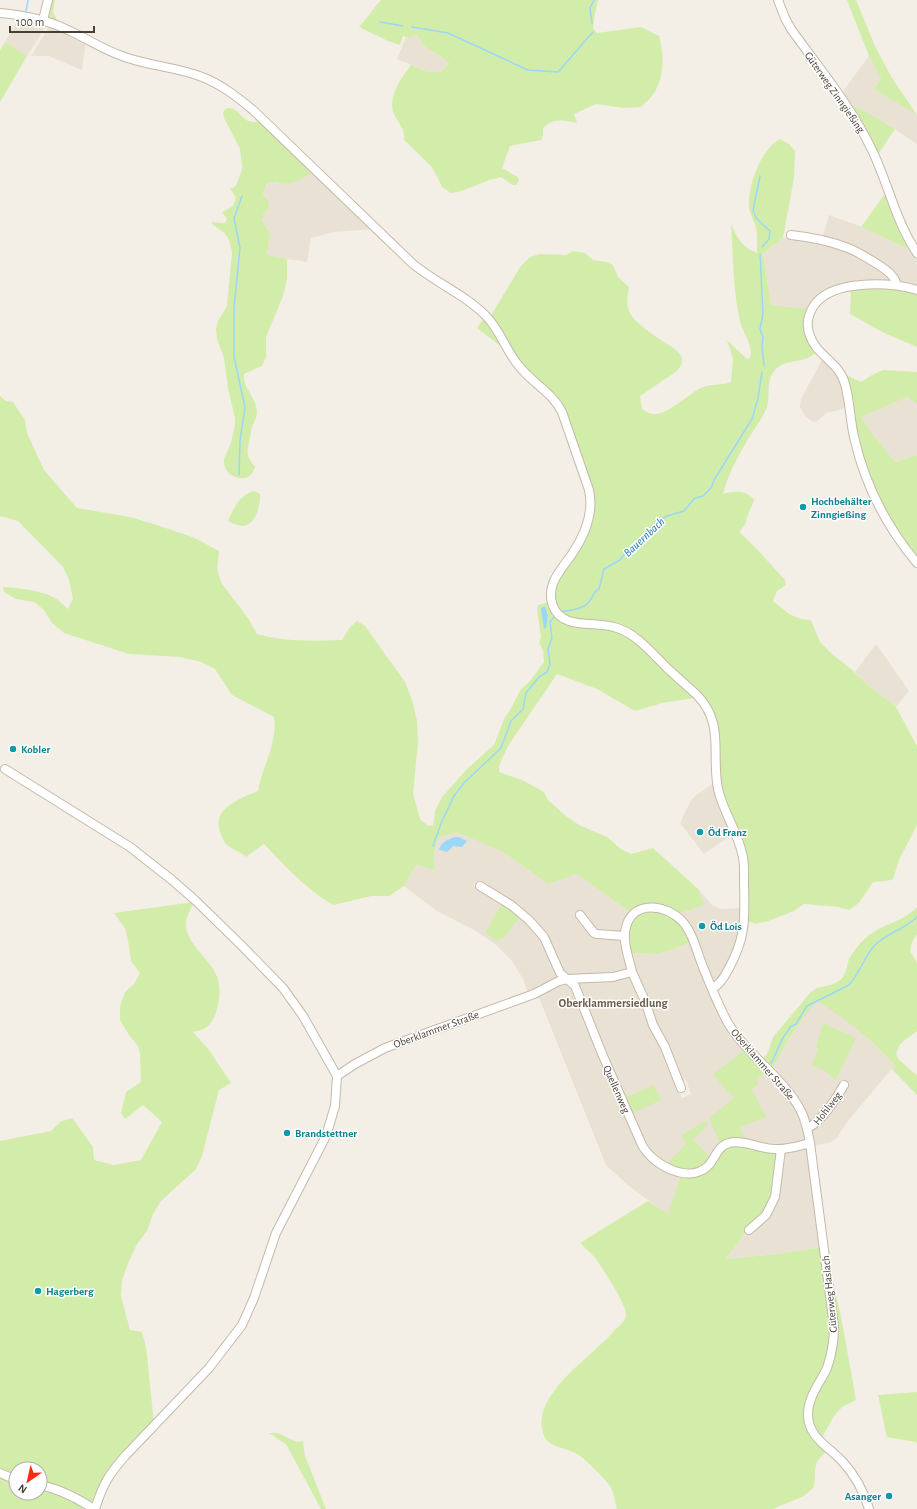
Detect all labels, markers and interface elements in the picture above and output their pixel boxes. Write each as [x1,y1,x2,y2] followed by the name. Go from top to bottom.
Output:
[10,8,94,34] scale bar
[16,16,44,28] text: 100 m
[802,50,867,135] street label: Güterweg Zinngießing
[811,496,872,520] place label: Hochbehälter Zinngießing
[798,502,808,512] marker: Hochbehälter Zinngießing
[621,515,667,559] water label: Bauernbach
[8,744,18,754] marker: Kobler
[21,744,50,755] place label: Kobler
[708,826,747,838] place label: Öd Franz
[695,827,705,837] marker: Öd Franz
[710,920,742,932] place label: Öd Lois
[697,921,707,931] marker: Öd Lois
[558,997,669,1009] district label: Oberklammersiedlung
[392,1009,480,1050] street label: Oberklammer Straße
[729,1027,796,1102] street label: Oberklammer Straße
[601,1064,632,1115] street label: Quellenweg
[811,1089,844,1127] street label: Hohlweg
[282,1128,292,1138] marker: Brandstettner
[295,1128,357,1139] place label: Brandstettner
[820,1255,839,1333] street label: Güterweg Haslach
[33,1286,43,1296] marker: Hagerberg
[46,1286,94,1297] place label: Hagerberg
[8,1461,48,1501] north arrow
[16,1482,29,1496] text: N
[845,1491,881,1502] place label: Asanger
[884,1491,894,1501] marker: Asanger

